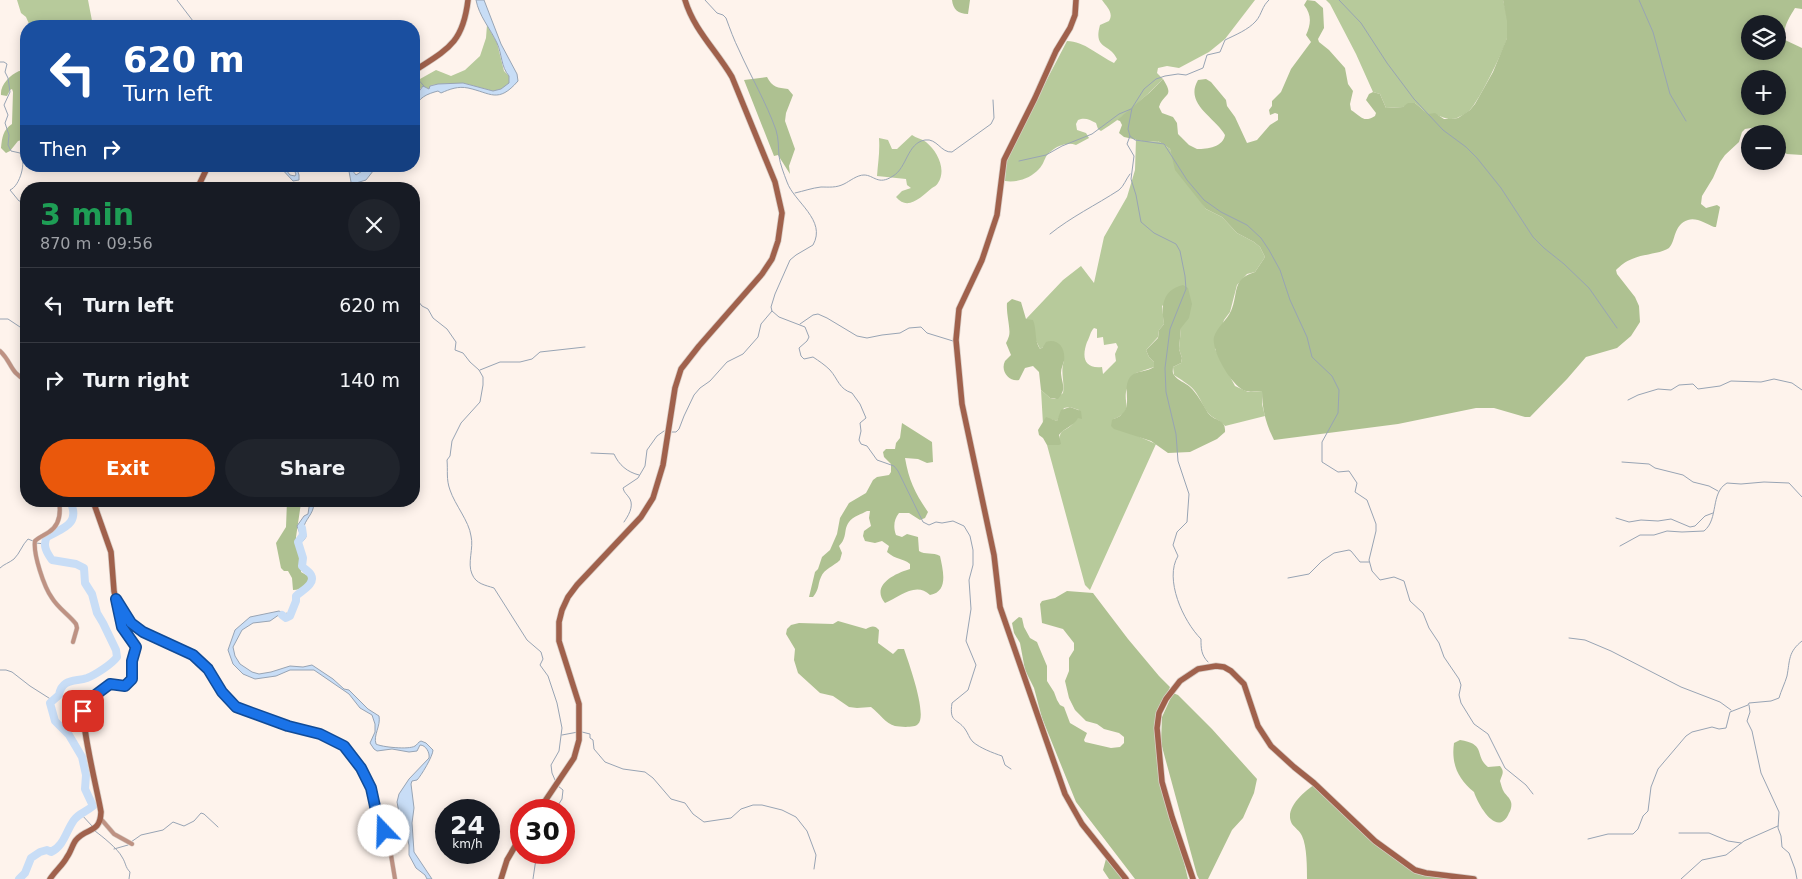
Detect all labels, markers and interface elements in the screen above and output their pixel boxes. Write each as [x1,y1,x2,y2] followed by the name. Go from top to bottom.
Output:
[1741,15,1786,170] map controls
[1741,15,1786,60] button: layers
[40,40,105,105] icon: left
[123,40,245,80] text: 620 m
[1741,70,1786,115] button: +
[123,81,212,106] text: Turn left
[1741,125,1786,170] button: −
[97,135,125,163] icon: right
[40,138,87,160] text: Then
[40,197,134,232] text: 3 min
[348,199,400,251] button: close
[40,234,153,253] text: 870 m · 09:56
[40,291,68,319] icon: left
[83,294,174,316] text: Turn left
[339,294,400,316] text: 620 m
[40,366,68,394] icon: right
[83,369,189,391] text: Turn right
[339,369,400,391] text: 140 m
[40,439,215,497] button: Exit
[225,439,400,497] button: Share
[62,690,104,732] pin
[69,697,97,725] icon: arrive
[510,799,575,864] speed limit sign: 30
[357,804,409,856] position arrow
[450,811,485,840] text: 24
[452,837,483,851] text: km/h

